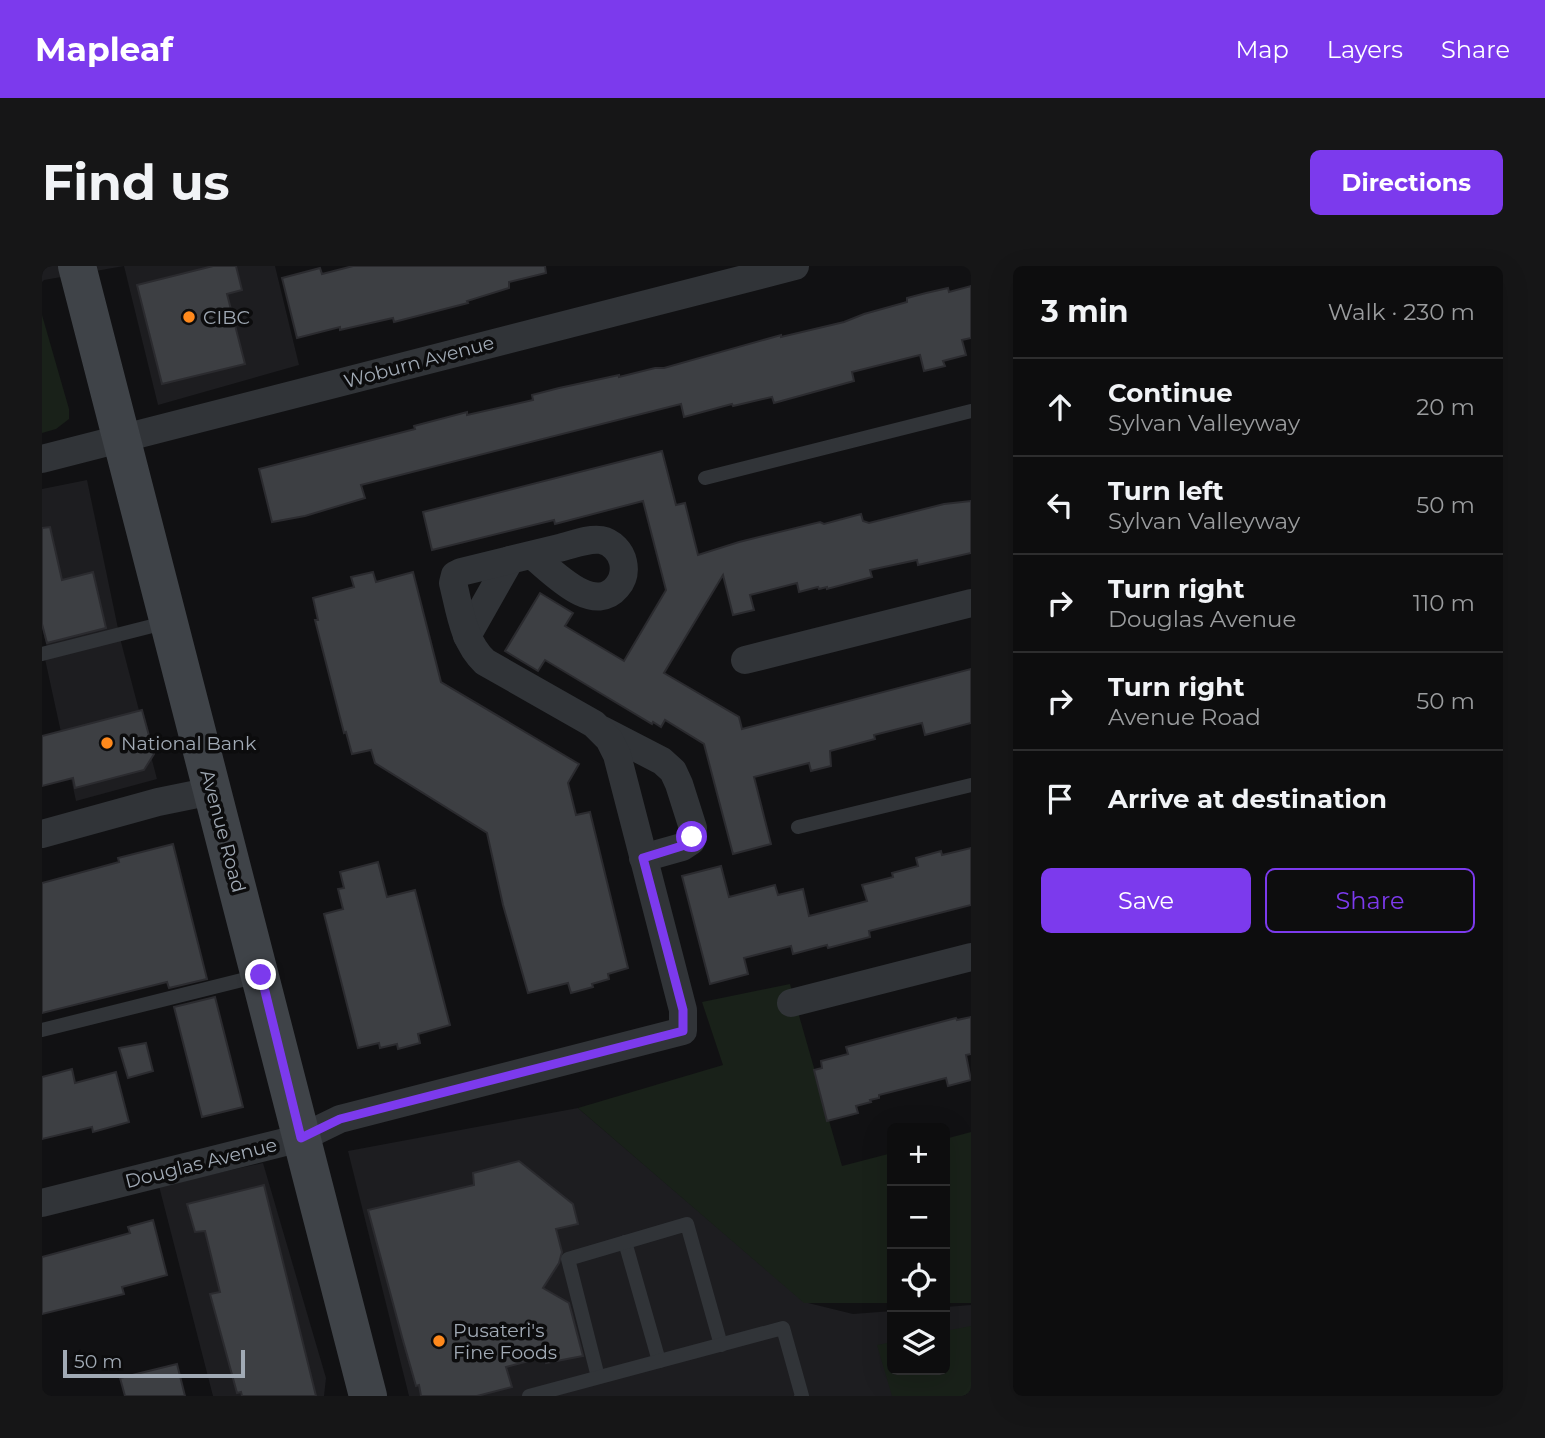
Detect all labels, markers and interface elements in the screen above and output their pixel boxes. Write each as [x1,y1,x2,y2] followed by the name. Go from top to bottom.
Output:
[35,29,173,69] text: Mapleaf
[1235,35,1289,64] text: Map
[1327,35,1403,64] text: Layers
[1441,35,1510,64] text: Share
[1310,150,1503,215] button: Directions
[42,153,230,212] text: Find us
[1041,293,1128,330] text: 3 min
[1328,298,1475,326] text: Walk · 230 m
[203,306,250,329] place label: CIBC
[181,309,197,325] marker: CIBC
[341,331,497,393] street label: Woburn Avenue
[1108,377,1233,409] text: Continue
[1041,388,1079,426] icon: ahead
[1416,393,1475,421] text: 20 m
[1108,409,1300,437] text: Sylvan Valleyway
[1108,475,1224,507] text: Turn left
[1041,486,1079,524] icon: left
[1416,491,1475,519] text: 50 m
[1108,507,1300,535] text: Sylvan Valleyway
[1108,573,1244,605] text: Turn right
[1041,584,1079,622] icon: right
[1413,589,1475,617] text: 110 m
[1108,605,1296,633] text: Douglas Avenue
[1108,671,1244,703] text: Turn right
[1041,682,1079,720] icon: right
[1416,687,1475,715] text: 50 m
[1108,703,1261,731] text: Avenue Road
[121,732,257,755] place label: National Bank
[99,735,115,751] marker: National Bank
[196,767,250,895] street label: Avenue Road
[1041,780,1079,818] icon: arrive
[1108,783,1387,815] text: Arrive at destination
[676,821,707,852] route start
[1041,868,1251,933] button: Save
[1265,868,1475,933] button: Share
[245,959,276,990] route end
[887,1123,950,1375] map controls
[887,1123,950,1186] button: +
[123,1133,279,1193] street label: Douglas Avenue
[887,1186,950,1249] button: −
[887,1249,950,1312] button: locate
[887,1312,950,1375] button: layers
[453,1319,557,1364] place label: Pusateri's Fine Foods
[431,1333,447,1349] marker: Pusateri's Fine Foods
[63,1347,245,1379] scale bar
[74,1350,122,1373] text: 50 m

